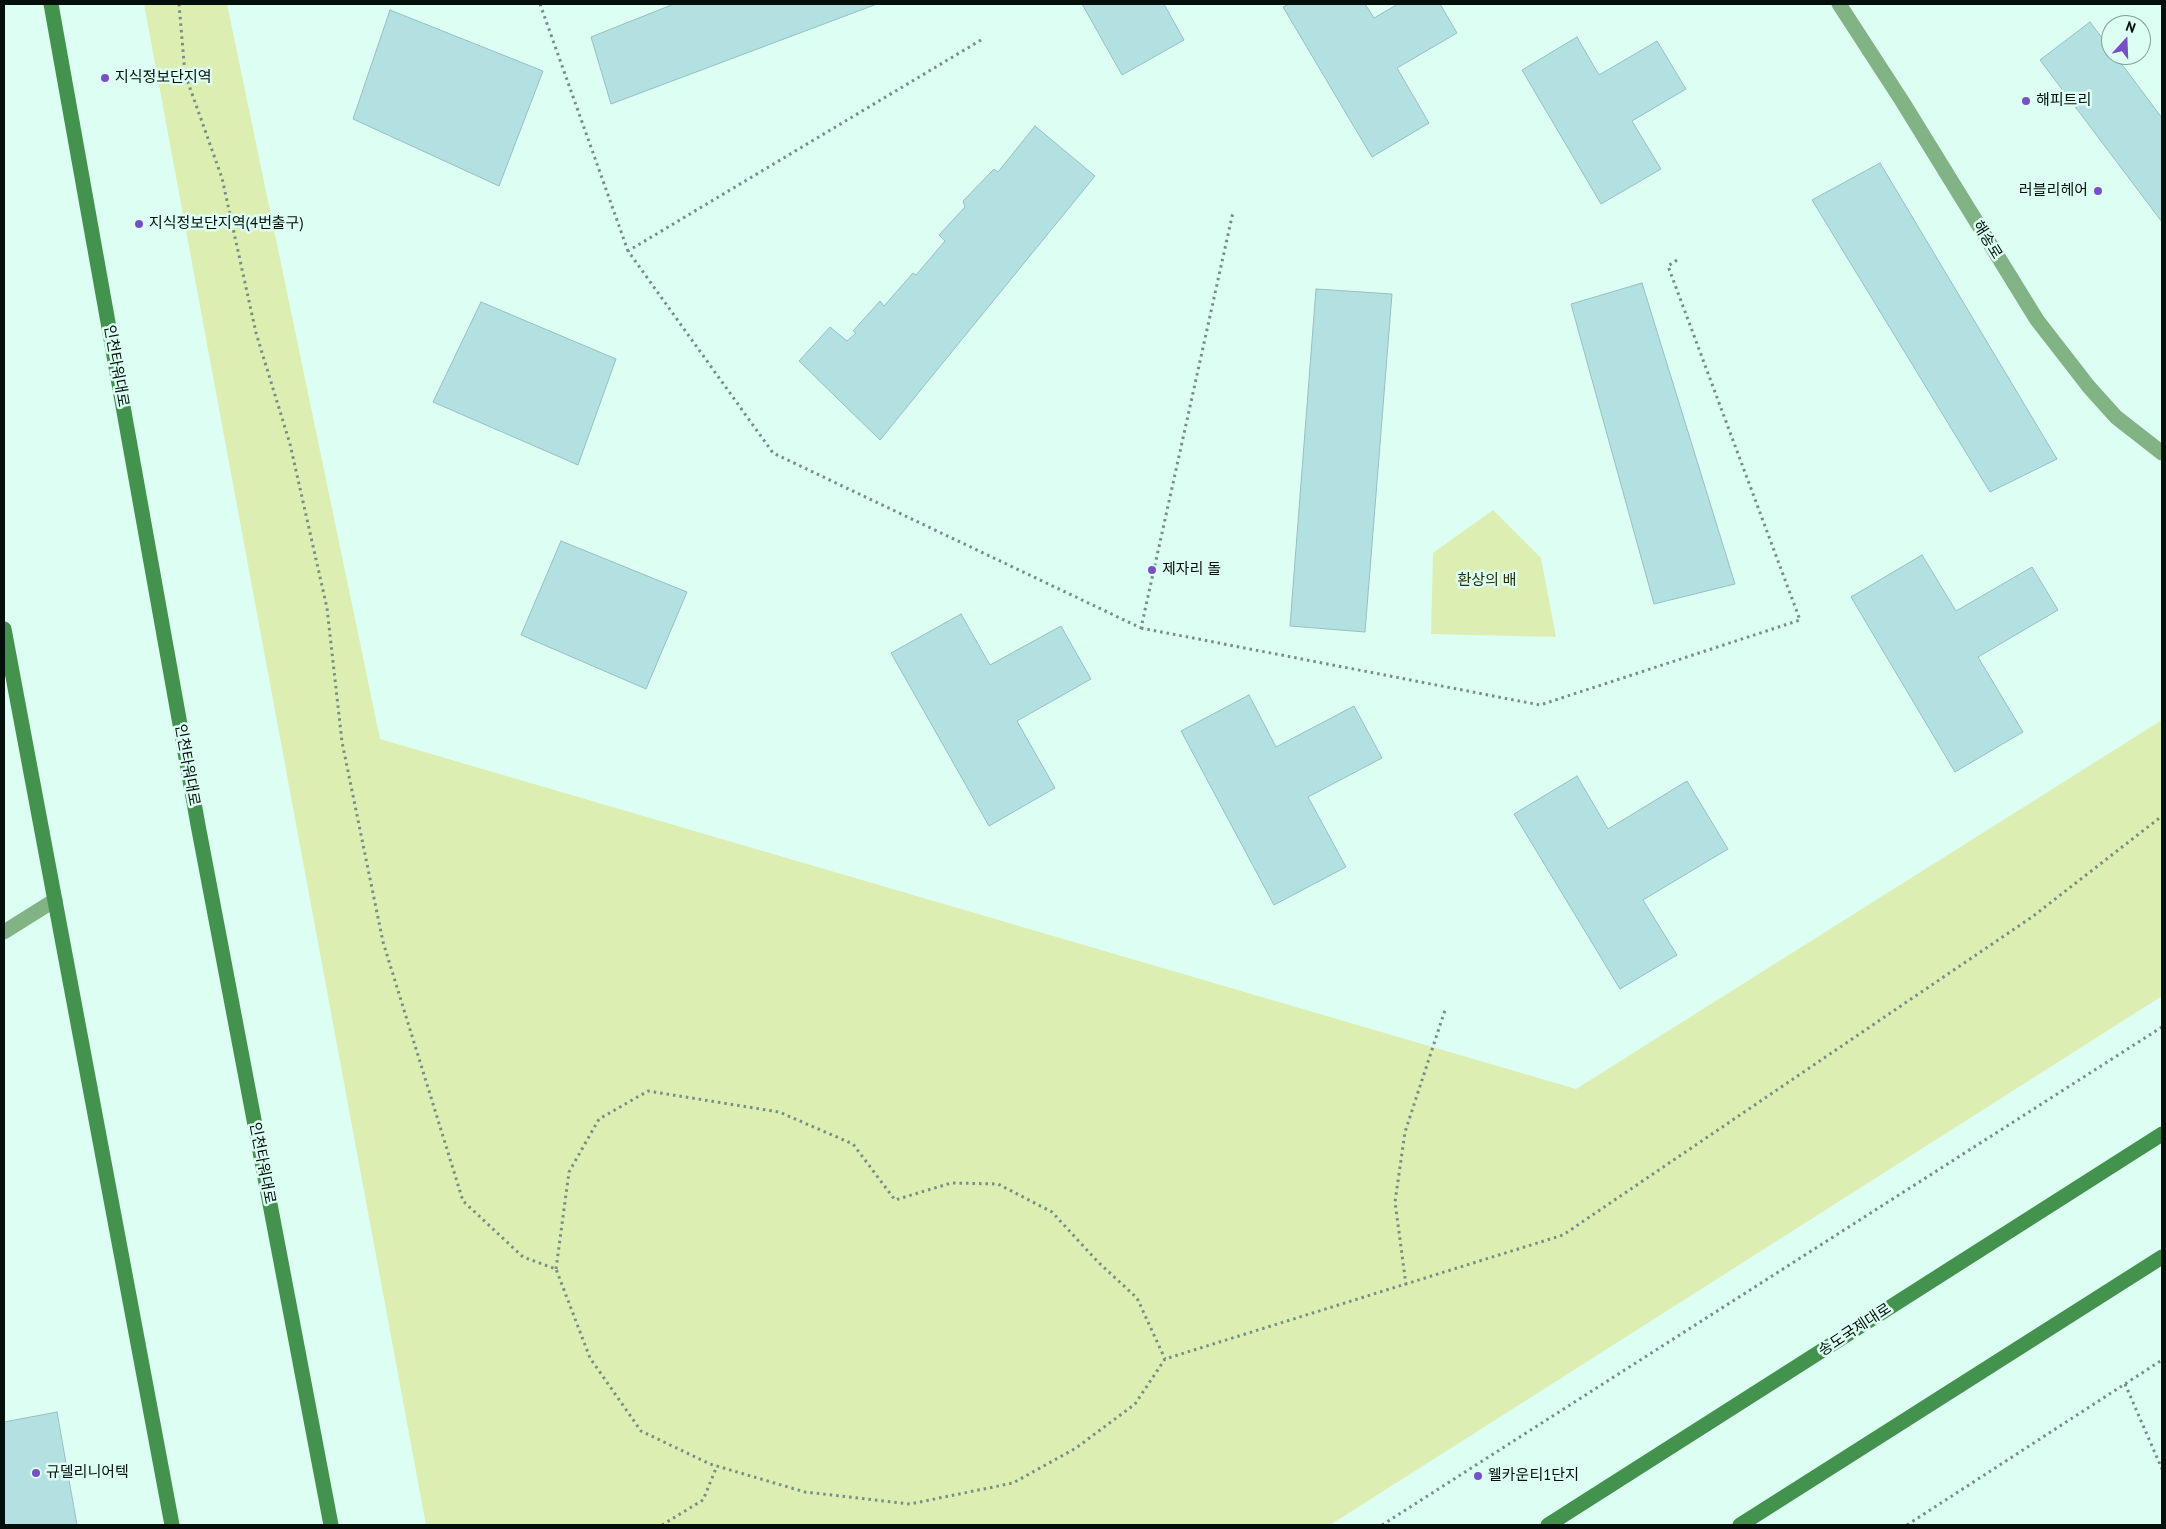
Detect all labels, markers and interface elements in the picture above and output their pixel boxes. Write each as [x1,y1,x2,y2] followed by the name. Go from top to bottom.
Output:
[2101,15,2151,65] north arrow
[2123,17,2138,37] text: N
[115,69,212,87] place label: 지식정보단지역
[99,72,111,84] marker: 지식정보단지역
[2036,92,2091,110] place label: 해피트리
[2020,95,2032,107] marker: 해피트리
[2019,182,2088,200] place label: 러블리헤어
[2092,185,2104,197] marker: 러블리헤어
[149,215,304,233] place label: 지식정보단지역(4번출구)
[133,218,145,230] marker: 지식정보단지역(4번출구)
[1968,218,2006,262] street label: 해송로
[100,324,132,408] street label: 인천타워대로
[1162,561,1221,579] place label: 제자리 돌
[1146,564,1158,576] marker: 제자리 돌
[1457,572,1517,590] park label: 환상의 배
[171,723,203,807] street label: 인천타워대로
[245,1121,279,1205] street label: 인천타워대로
[1815,1300,1895,1360] street label: 송도국제대로
[46,1464,129,1482] place label: 규델리니어텍
[30,1467,42,1479] marker: 규델리니어텍
[1488,1467,1579,1485] place label: 웰카운티1단지
[1472,1470,1484,1482] marker: 웰카운티1단지

